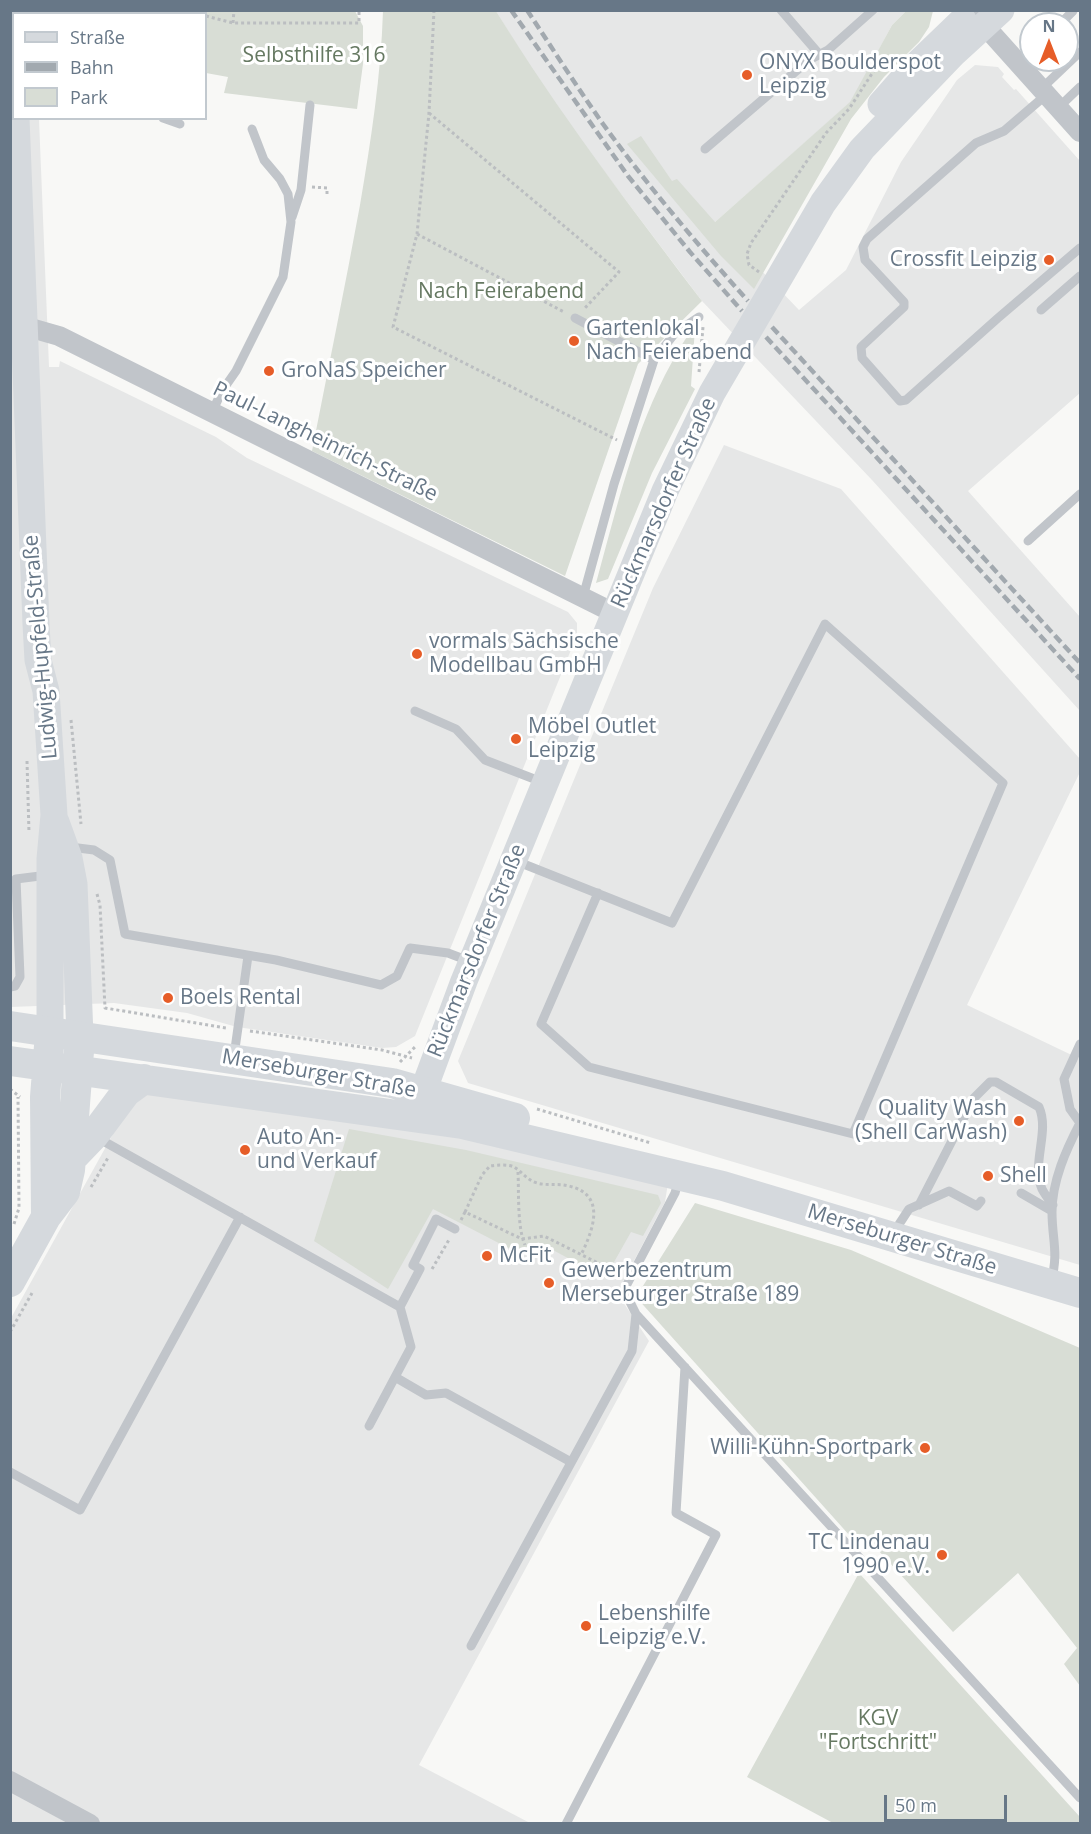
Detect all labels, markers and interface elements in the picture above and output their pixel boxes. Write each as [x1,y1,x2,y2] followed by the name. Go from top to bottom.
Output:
[12,12,207,120] legend
[1019,12,1079,72] north arrow
[1042,15,1056,37] text: N
[70,25,125,49] text: Straße
[243,43,385,69] park label: Selbsthilfe 316
[759,50,941,100] place label: ONYX Boulderspot Leipzig
[70,55,114,79] text: Bahn
[740,68,754,82] marker: ONYX Boulderspot Leipzig
[70,85,108,109] text: Park
[890,247,1037,273] place label: Crossfit Leipzig
[1042,253,1056,267] marker: Crossfit Leipzig
[418,279,584,305] park label: Nach Feierabend
[586,316,752,366] place label: Gartenlokal Nach Feierabend
[567,334,581,348] marker: Gartenlokal Nach Feierabend
[281,358,447,384] place label: GroNaS Speicher
[262,364,276,378] marker: GroNaS Speicher
[209,377,441,507] street label: Paul-Langheinrich-Straße
[606,394,722,612] street label: Rückmarsdorfer Straße
[19,534,63,760] street label: Ludwig-Hupfeld-Straße
[429,629,619,679] place label: vormals Sächsische Modellbau GmbH
[410,647,424,661] marker: vormals Sächsische Modellbau GmbH
[528,714,656,764] place label: Möbel Outlet Leipzig
[509,732,523,746] marker: Möbel Outlet Leipzig
[423,841,531,1061] street label: Rückmarsdorfer Straße
[180,985,301,1011] place label: Boels Rental
[161,991,175,1005] marker: Boels Rental
[220,1045,418,1103] street label: Merseburger Straße
[855,1096,1007,1146] place label: Quality Wash (Shell CarWash)
[1012,1114,1026,1128] marker: Quality Wash (Shell CarWash)
[257,1125,377,1175] place label: Auto An- und Verkauf
[238,1143,252,1157] marker: Auto An- und Verkauf
[1000,1163,1047,1189] place label: Shell
[981,1169,995,1183] marker: Shell
[804,1199,1000,1281] street label: Merseburger Straße
[499,1243,552,1269] place label: McFit
[480,1249,494,1263] marker: McFit
[561,1258,799,1308] place label: Gewerbezentrum Merseburger Straße 189
[542,1276,556,1290] marker: Gewerbezentrum Merseburger Straße 189
[710,1435,913,1461] place label: Willi-Kühn-Sportpark
[918,1441,932,1455] marker: Willi-Kühn-Sportpark
[809,1530,930,1580] place label: TC Lindenau 1990 e.V.
[935,1548,949,1562] marker: TC Lindenau 1990 e.V.
[598,1601,711,1651] place label: Lebenshilfe Leipzig e.V.
[579,1619,593,1633] marker: Lebenshilfe Leipzig e.V.
[819,1706,937,1756] park label: KGV "Fortschritt"
[887,1783,1010,1821] scale bar
[895,1793,937,1817] text: 50 m

